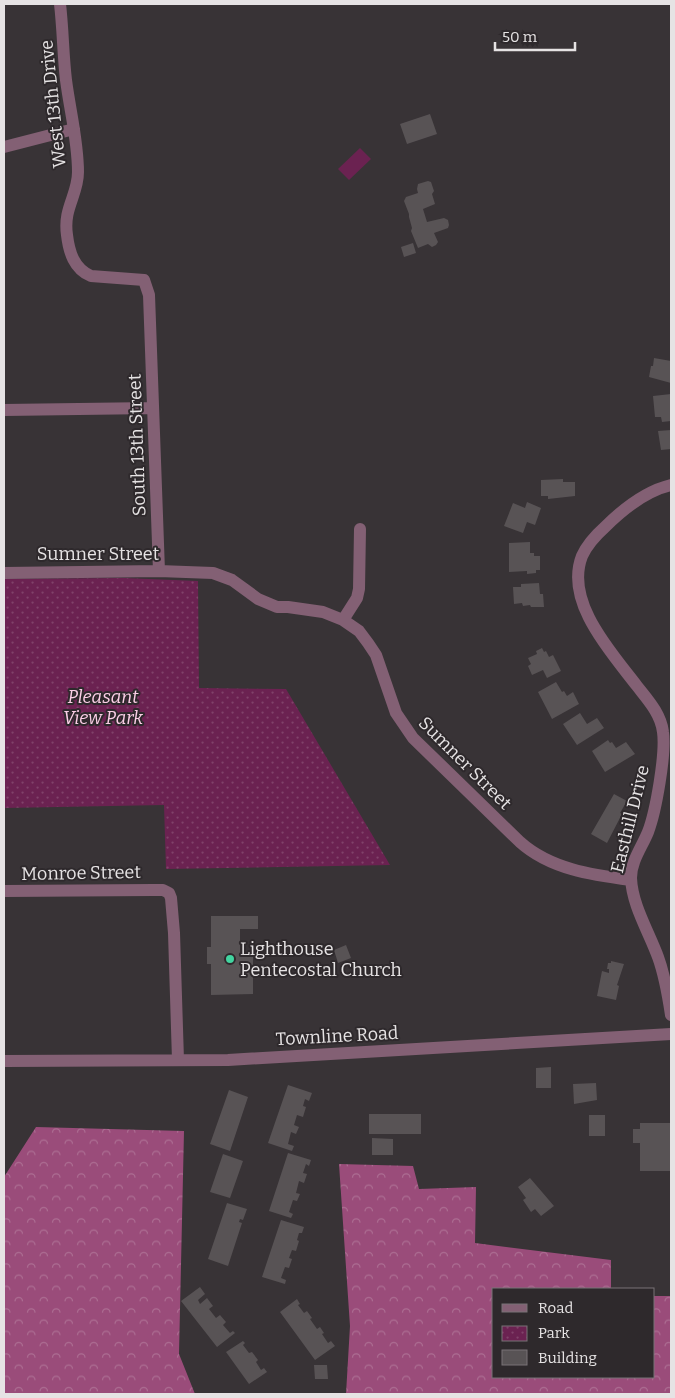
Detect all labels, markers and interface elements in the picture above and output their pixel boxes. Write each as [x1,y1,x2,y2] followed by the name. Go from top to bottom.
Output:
[495,20,575,52] scale bar
[502,28,538,46] text: 50 m
[35,39,71,169] street label: West 13th Drive
[124,373,150,517] street label: South 13th Street
[37,543,160,565] street label: Sumner Street
[63,686,143,729] park label: Pleasant View Park
[414,712,516,814] street label: Sumner Street
[606,763,654,875] street label: Easthill Drive
[21,861,141,885] street label: Monroe Street
[240,938,402,981] place label: Lighthouse Pentecostal Church
[224,953,236,965] marker: Lighthouse Pentecostal Church
[275,1022,399,1050] street label: Townline Road
[492,1288,655,1378] legend
[538,1299,573,1317] text: Road
[538,1324,570,1342] text: Park
[538,1349,597,1367] text: Building

